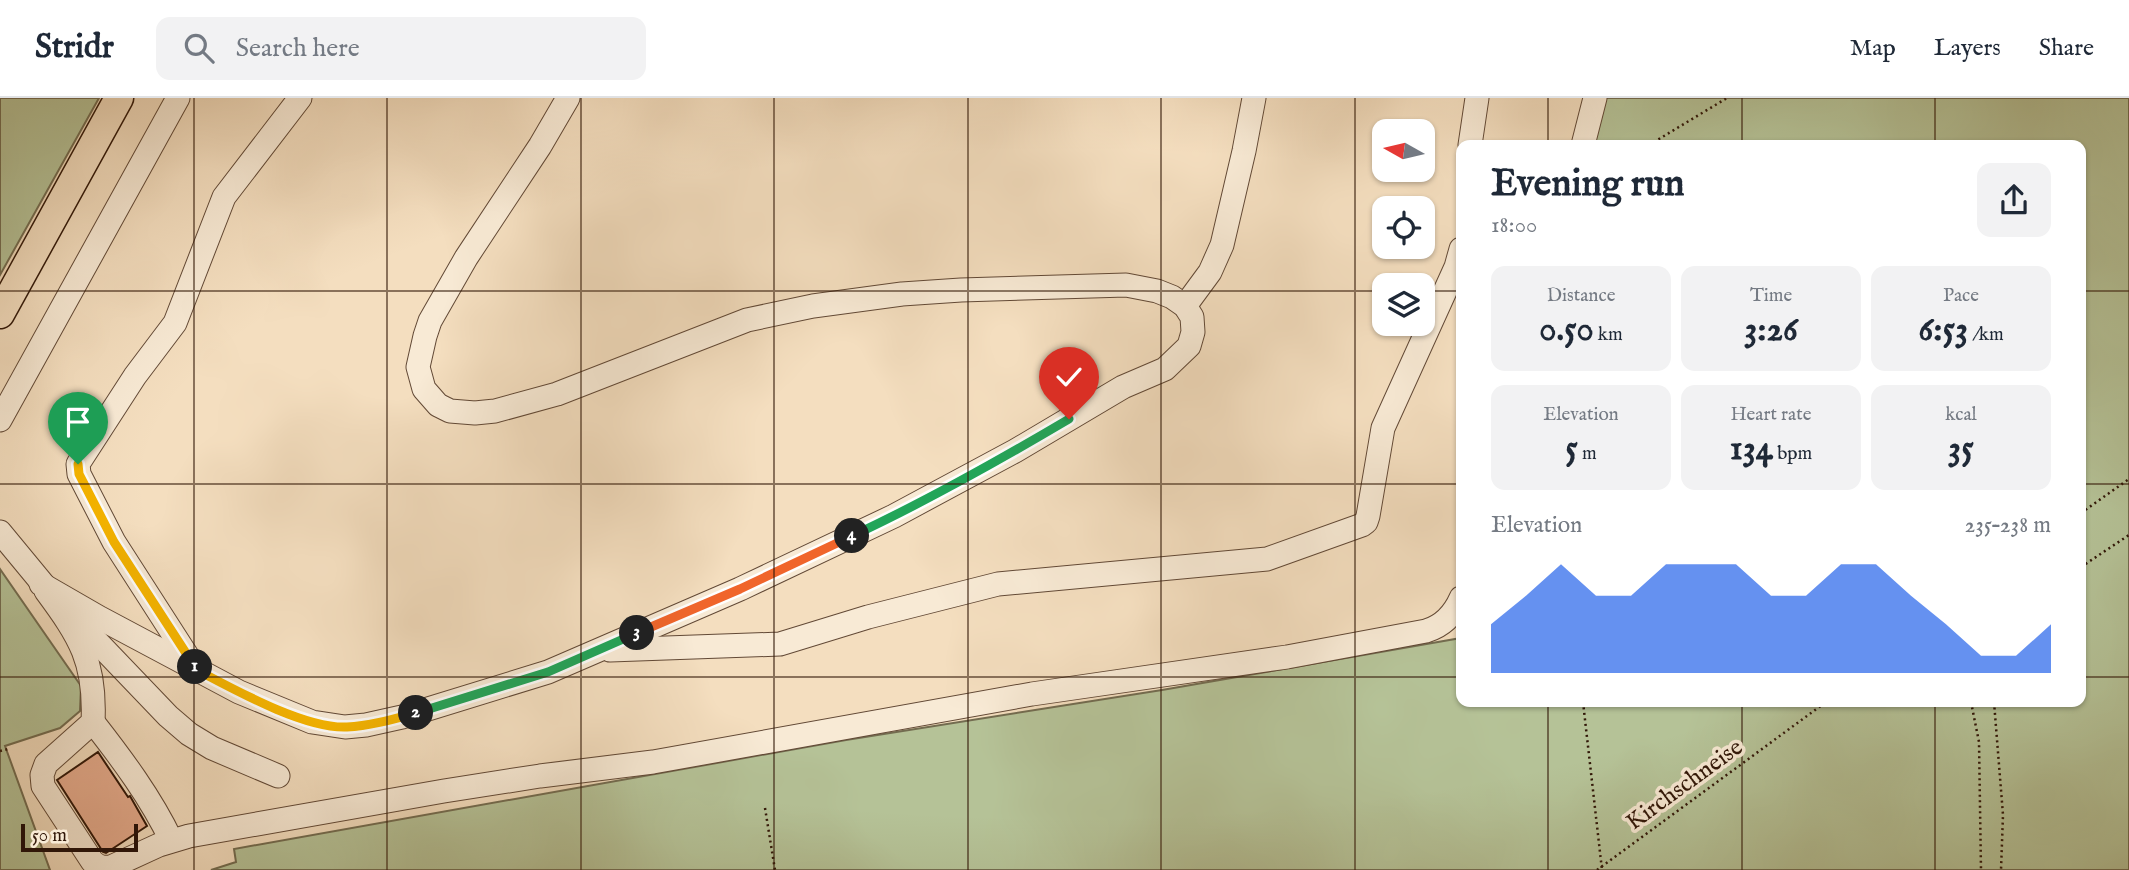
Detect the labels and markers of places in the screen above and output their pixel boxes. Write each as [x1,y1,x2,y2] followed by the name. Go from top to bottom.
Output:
[1039,347,1099,419] pin
[48,392,108,464] pin
[834,518,870,554] pin: 4
[620,616,654,650] pin: 3
[178,650,212,684] pin: 1
[398,696,434,730] pin: 2

